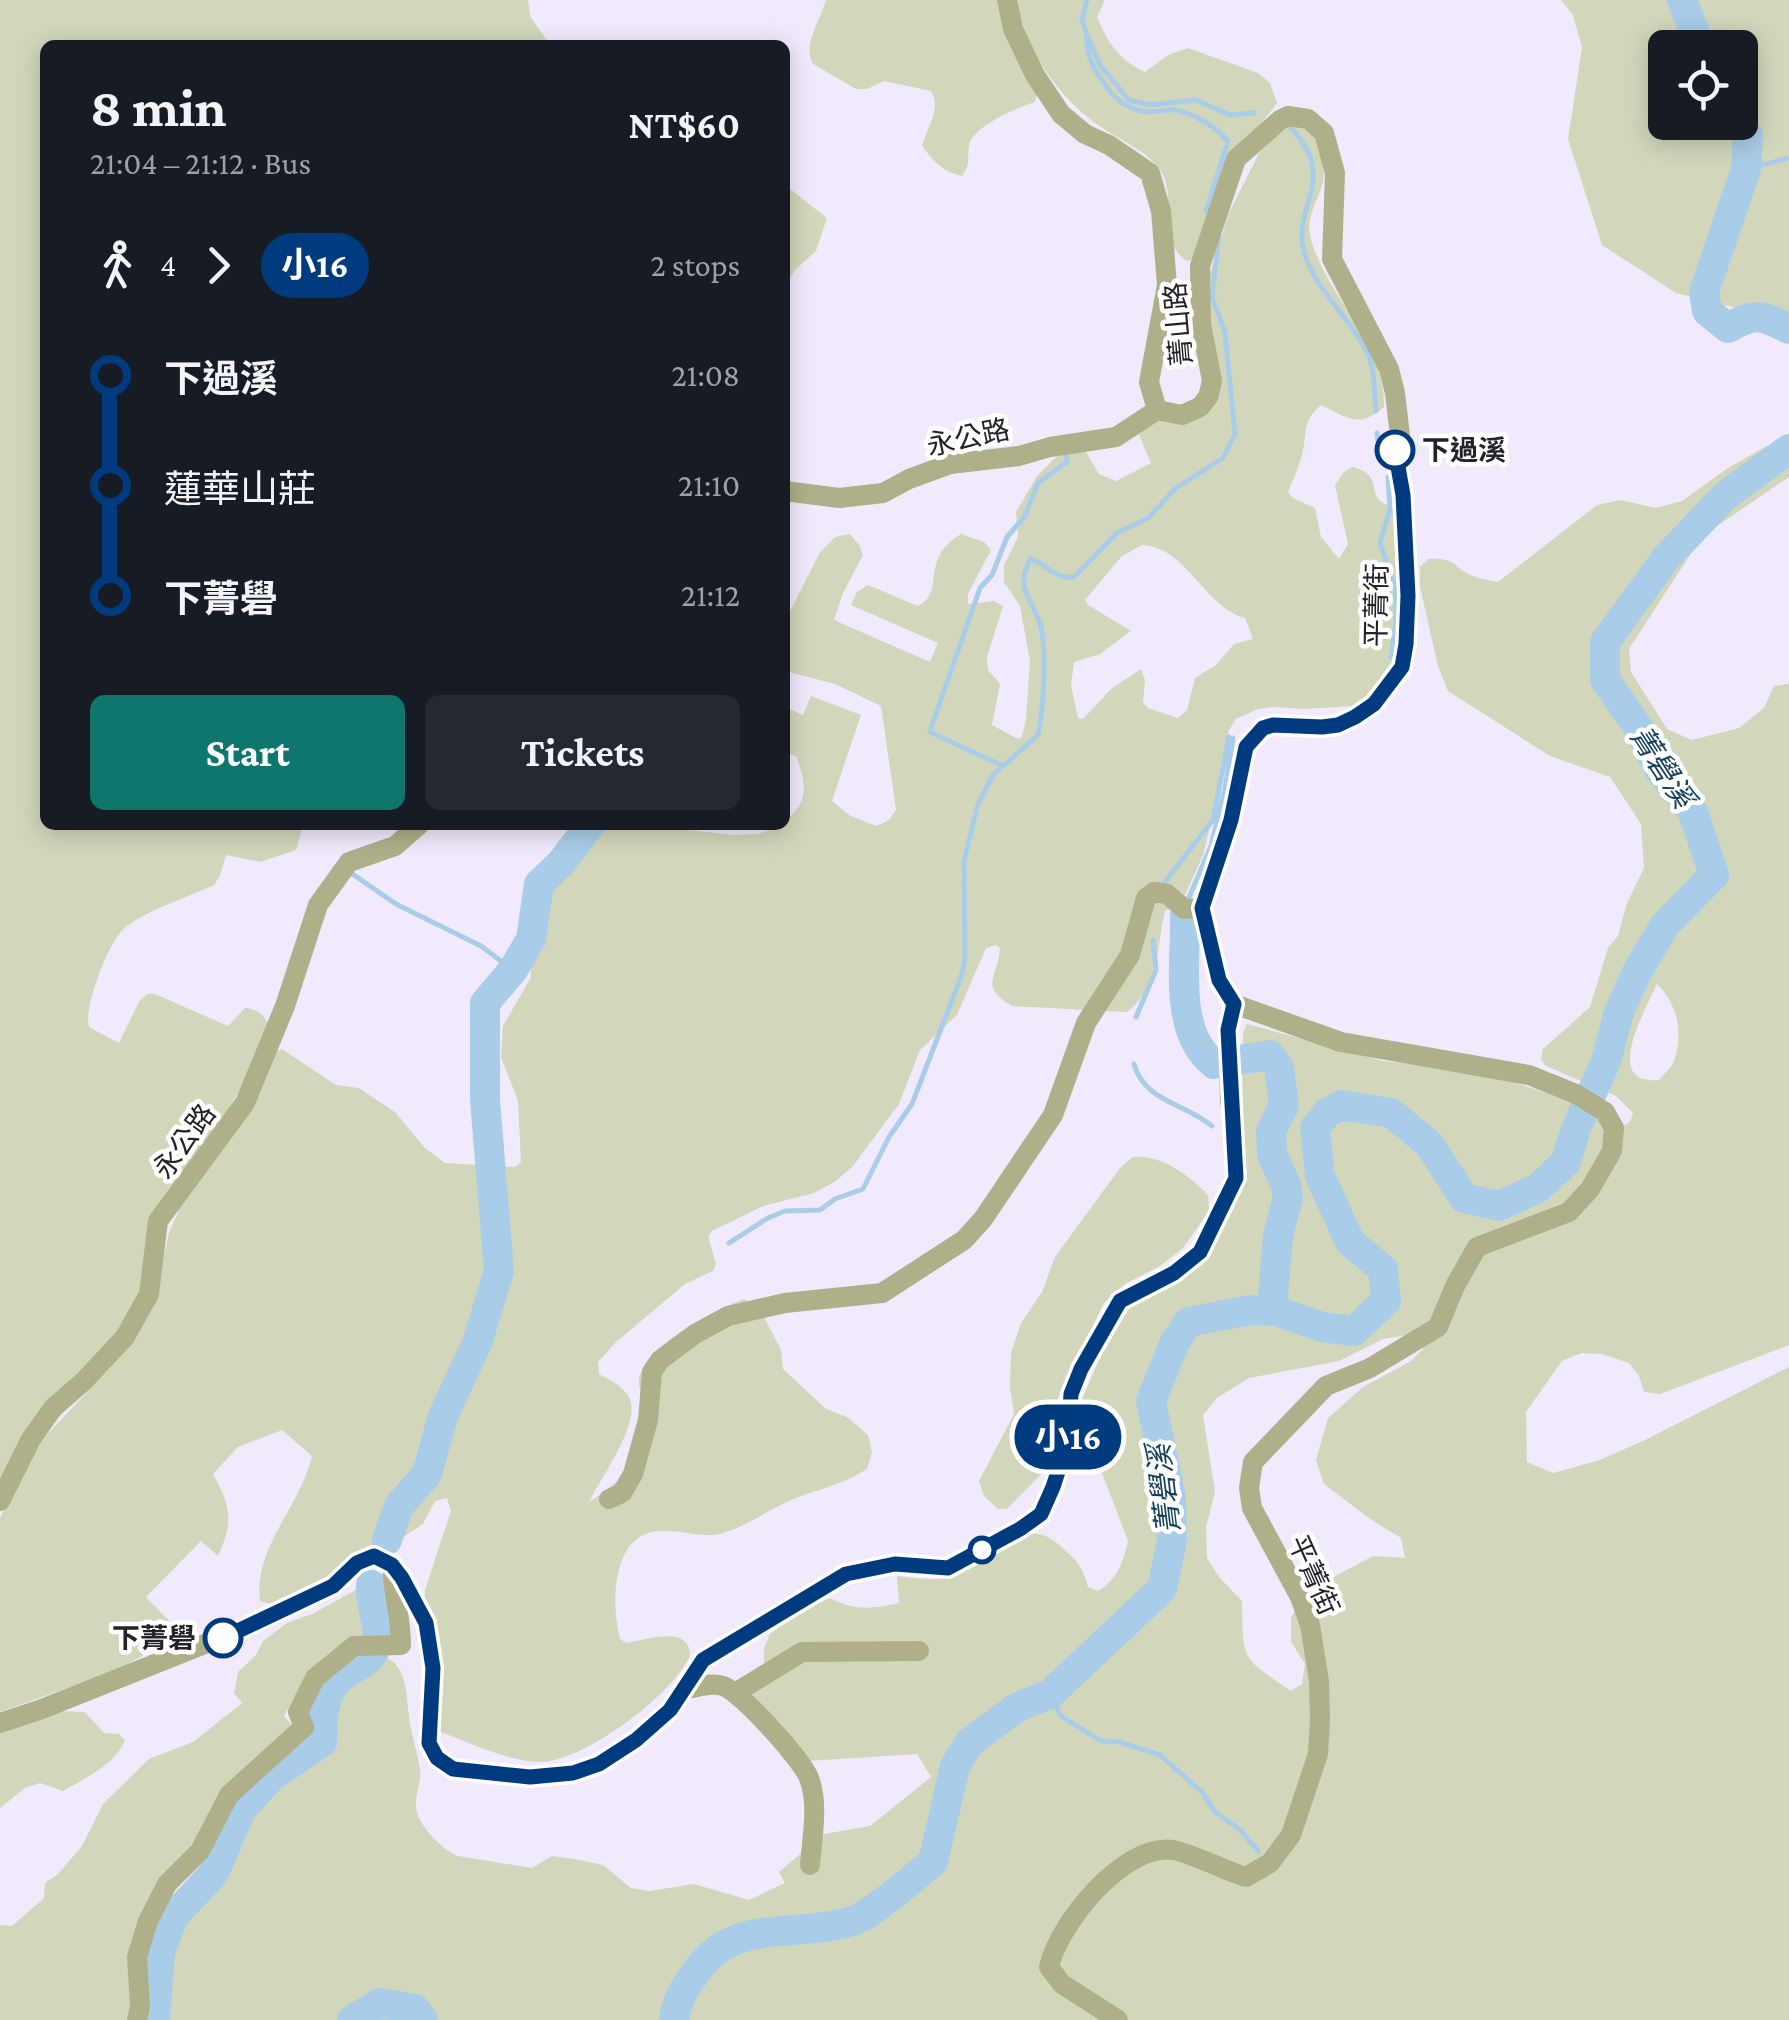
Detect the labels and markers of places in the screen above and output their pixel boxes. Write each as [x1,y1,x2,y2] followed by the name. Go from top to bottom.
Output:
[1376,431,1414,469] marker: 下過溪
[1422,435,1506,466] place label: 下過溪
[969,1537,995,1563] unlabelled marker
[204,1619,242,1657] marker: 下菁礐
[112,1623,196,1654] place label: 下菁礐

